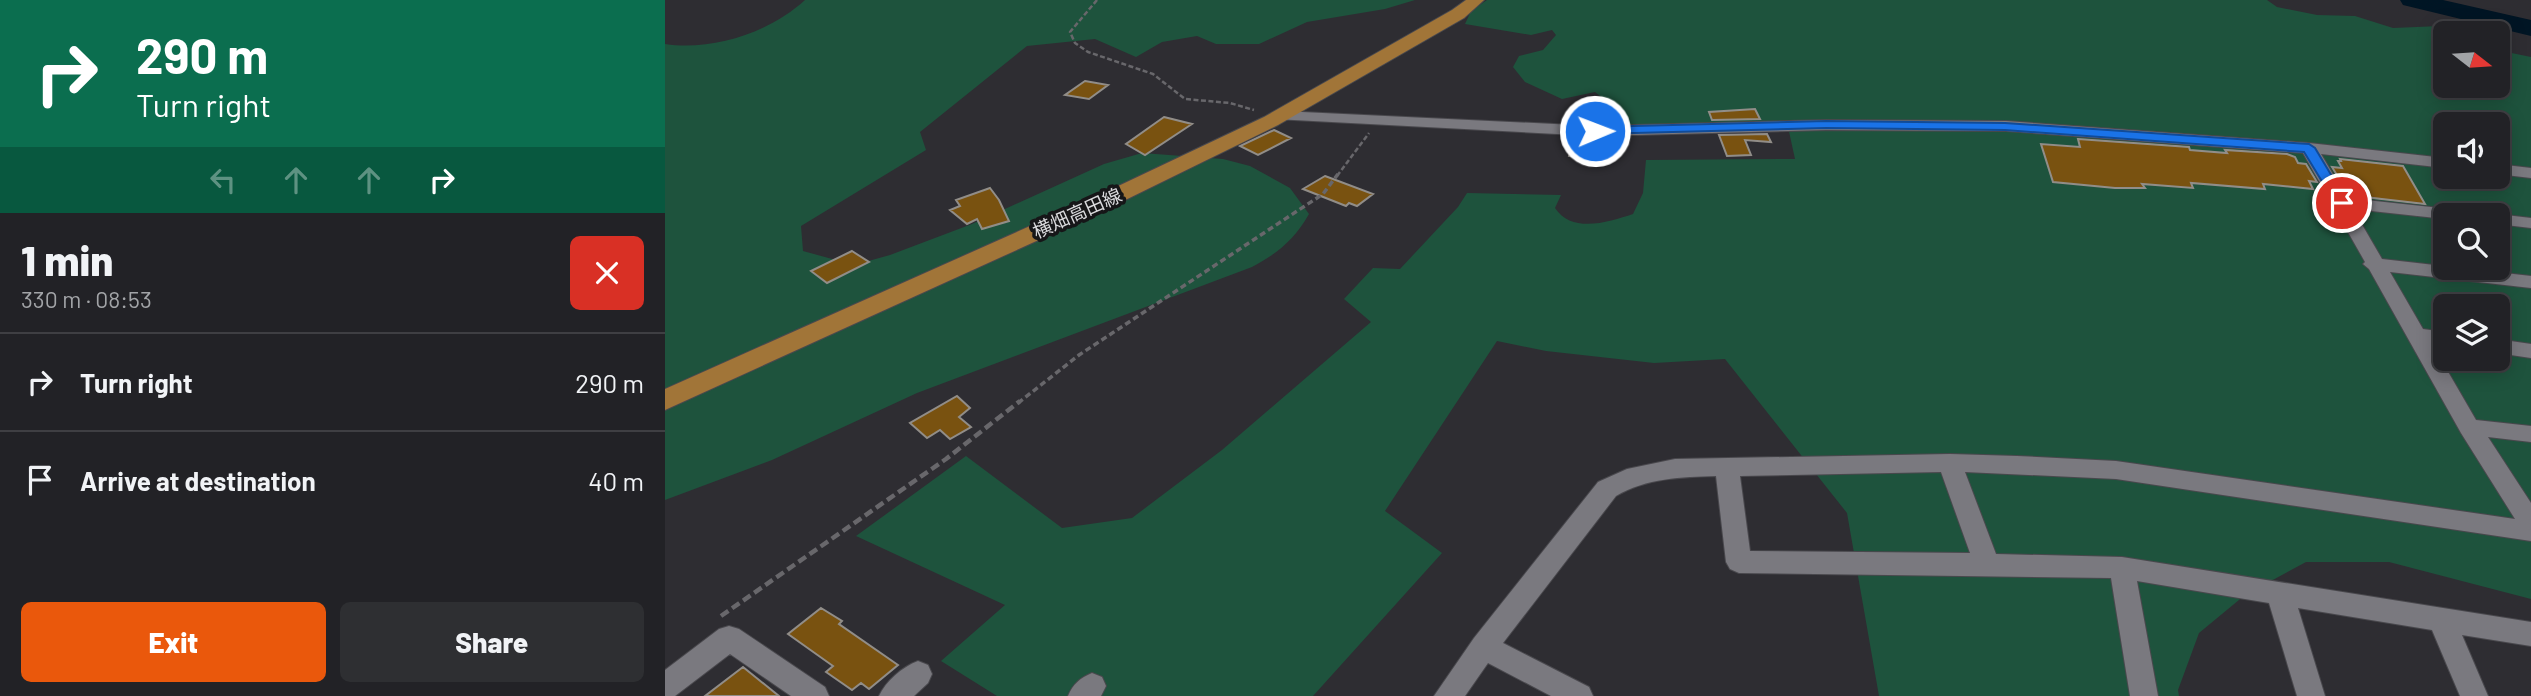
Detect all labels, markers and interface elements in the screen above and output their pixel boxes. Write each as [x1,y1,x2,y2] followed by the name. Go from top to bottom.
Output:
[2433,21,2509,98] north arrow
[2433,21,2510,371] map controls
[136,25,268,84] text: 290 m
[21,28,112,119] icon: right
[136,85,271,123] text: Turn right
[1558,94,1632,168] position arrow
[2433,112,2510,189] button: sound
[204,161,242,199] icon: left
[277,161,315,199] icon: ahead
[350,161,388,199] icon: ahead
[423,161,461,199] icon: right
[2312,173,2372,233] pin
[1029,183,1125,242] street label: 横畑高田線
[2323,184,2361,222] icon: arrive
[2433,203,2510,280] button: search
[21,234,113,284] text: 1 min
[570,236,644,310] button: close
[21,285,152,313] text: 330 m · 08:53
[2433,294,2510,371] button: layers
[21,363,59,401] icon: right
[80,367,193,398] text: Turn right
[575,367,644,398] text: 290 m
[21,461,59,499] icon: arrive
[80,465,316,496] text: Arrive at destination
[588,465,644,496] text: 40 m
[21,602,326,682] button: Exit
[340,602,644,682] button: Share

